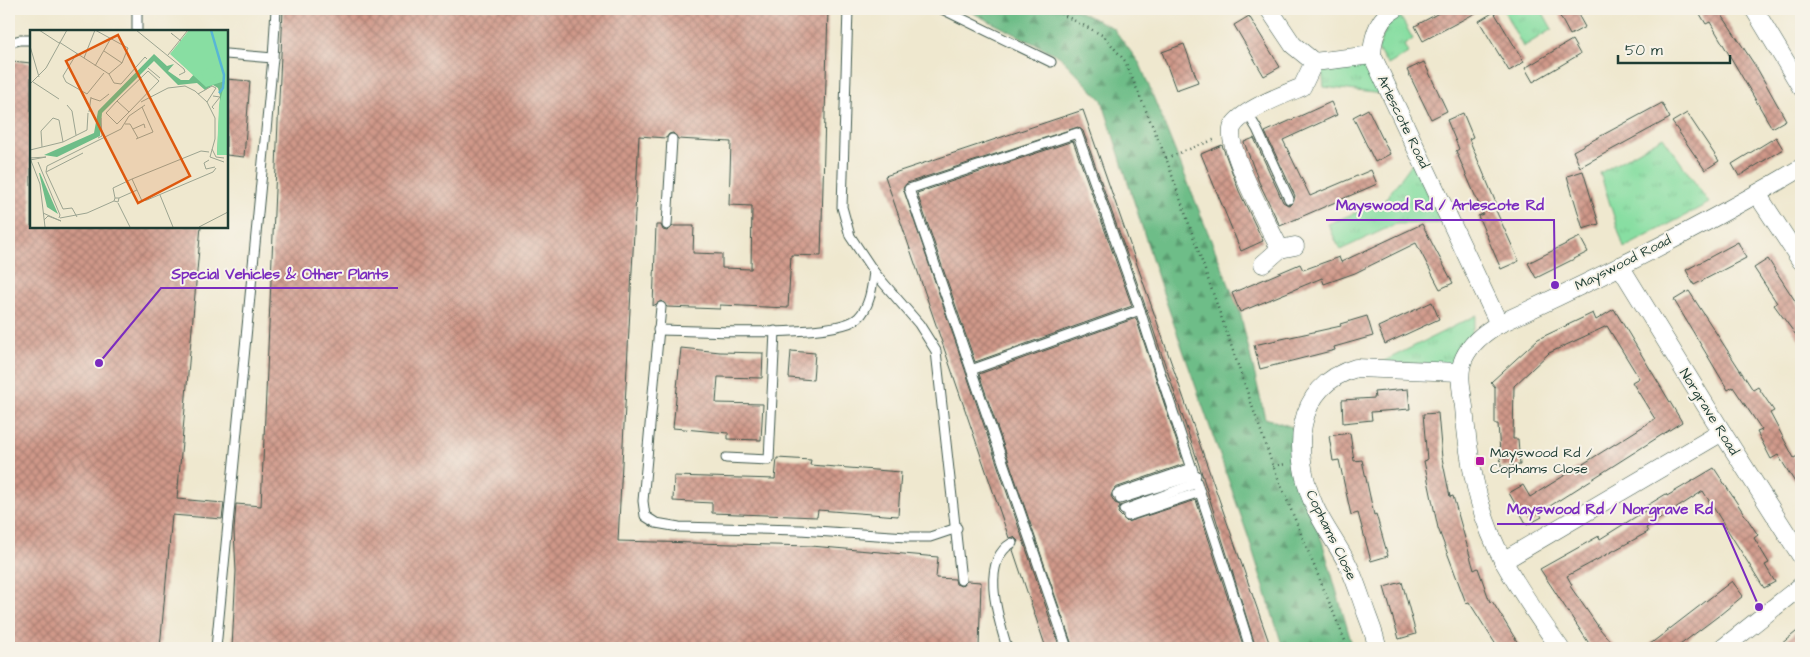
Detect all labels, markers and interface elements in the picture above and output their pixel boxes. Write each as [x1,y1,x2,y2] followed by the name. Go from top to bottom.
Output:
[30,30,228,228] inset map
[1618,32,1730,64] scale bar
[1625,40,1663,61] text: 50 m
[1372,72,1434,172] street label: Arlescote Road
[1326,190,1554,220] callout: Mayswood Rd / Arlescote Rd
[1336,195,1544,217] text: Mayswood Rd / Arlescote Rd
[1571,230,1675,296] street label: Mayswood Road
[161,258,398,288] callout: Special Vehicles & Other Plants
[170,264,389,285] text: Special Vehicles & Other Plants
[1674,365,1744,459] street label: Norgrave Road
[1490,443,1593,479] place label: Mayswood Rd / Cophams Close
[1474,455,1486,467] marker: Mayswood Rd / Cophams Close
[1301,487,1362,584] street label: Cophams Close
[1497,494,1723,524] callout: Mayswood Rd / Norgrave Rd
[1507,499,1713,522] text: Mayswood Rd / Norgrave Rd

